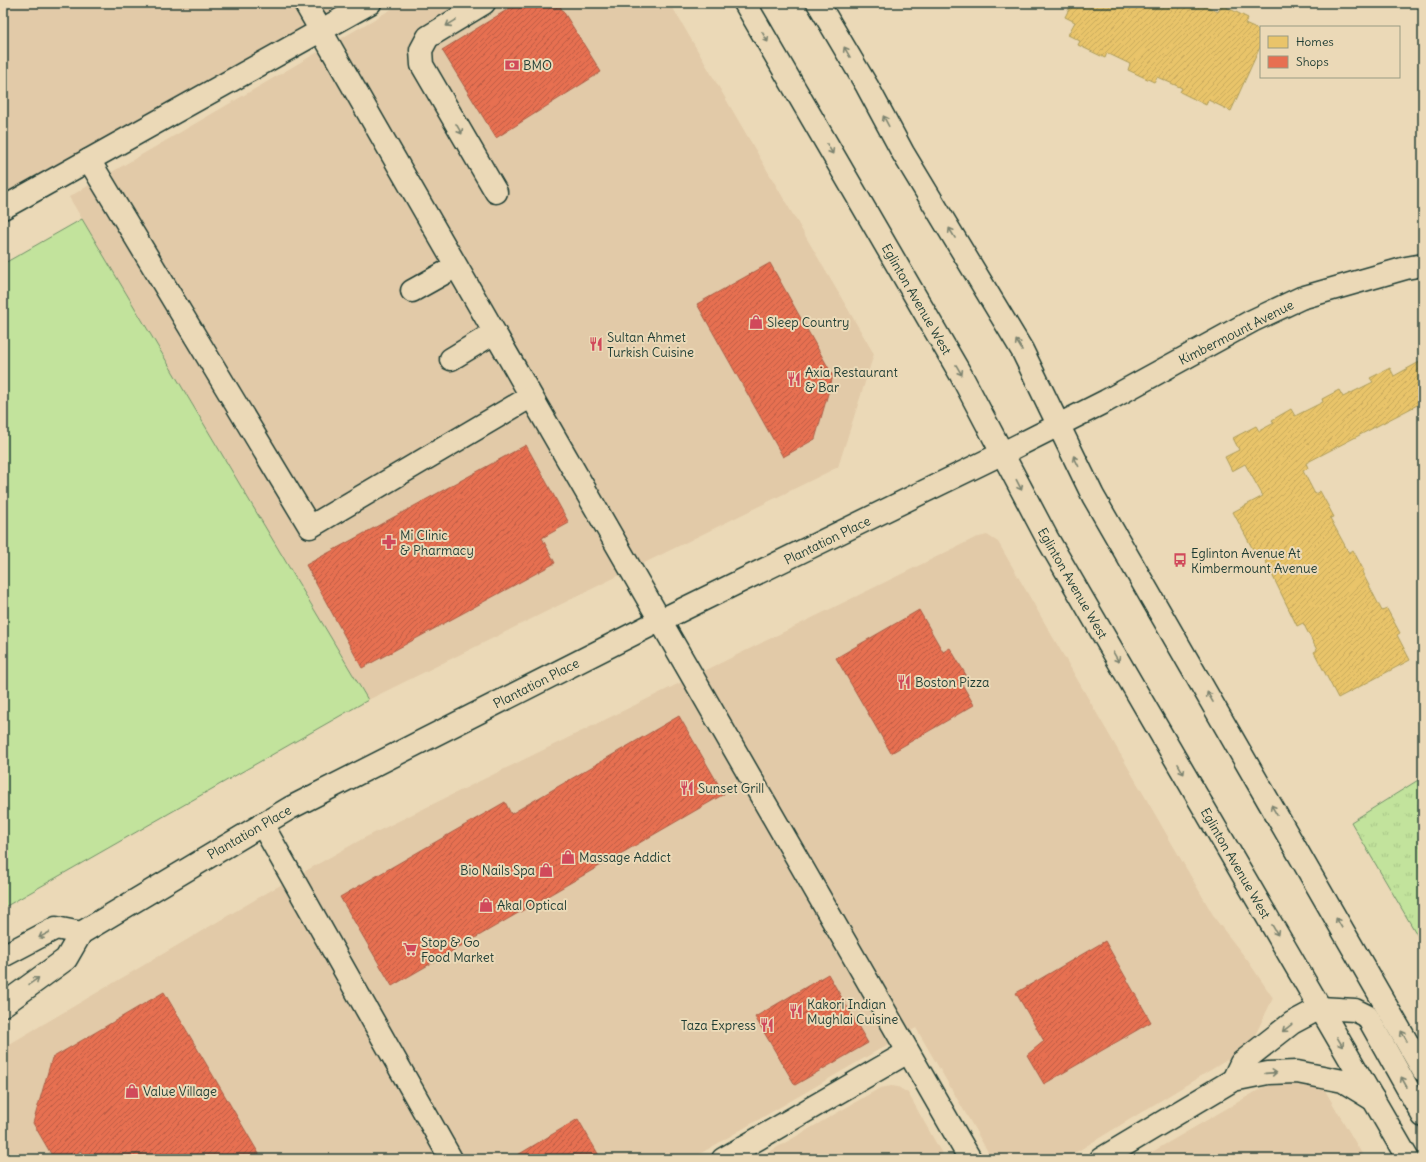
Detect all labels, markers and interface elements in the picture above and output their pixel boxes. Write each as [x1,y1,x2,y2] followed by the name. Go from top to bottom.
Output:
[445,20,457,28] one-way arrow
[1260,26,1400,78] legend
[761,31,769,43] one-way arrow
[1296,34,1334,49] text: Homes
[843,47,851,58] one-way arrow
[1296,54,1329,69] text: Shops
[504,57,520,73] bank icon: BMO
[523,57,552,74] place label: BMO
[882,115,889,127] one-way arrow
[455,123,463,135] one-way arrow
[827,143,835,155] one-way arrow
[947,227,955,239] one-way arrow
[878,241,956,358] street label: Eglinton Avenue West
[1176,296,1296,369] street label: Kimbermount Avenue
[748,314,764,330] shop icon: Sleep Country
[767,314,849,331] place label: Sleep Country
[607,329,694,361] place label: Sultan Ahmet Turkish Cuisine
[588,336,604,352] restaurant icon: Sultan Ahmet Turkish Cuisine
[1014,339,1022,351] one-way arrow
[805,364,898,396] place label: Axia Restaurant & Bar
[955,364,963,376] one-way arrow
[786,371,802,387] restaurant icon: Axia Restaurant & Bar
[1072,456,1079,468] one-way arrow
[1016,479,1024,491] one-way arrow
[781,512,873,569] street label: Plantation Place
[1034,525,1112,642] street label: Eglinton Avenue West
[400,527,474,559] place label: Mi Clinic & Pharmacy
[381,534,397,550] pharmacy icon: Mi Clinic & Pharmacy
[1191,545,1318,577] place label: Eglinton Avenue At Kimbermount Avenue
[1172,552,1188,568] bus stop icon: Eglinton Avenue At Kimbermount Avenue
[1112,651,1120,663] one-way arrow
[490,655,582,712] street label: Plantation Place
[896,674,912,690] restaurant icon: Boston Pizza
[915,674,990,691] place label: Boston Pizza
[1205,692,1213,704] one-way arrow
[1178,763,1186,775] one-way arrow
[679,780,695,796] restaurant icon: Sunset Grill
[698,780,764,797] place label: Sunset Grill
[204,802,294,863] street label: Plantation Place
[1269,804,1277,816] one-way arrow
[1197,805,1275,922] street label: Eglinton Avenue West
[560,849,576,865] shop icon: Massage Addict
[579,849,672,866] place label: Massage Addict
[460,862,535,879] place label: Bio Nails Spa
[538,862,554,878] shop icon: Bio Nails Spa
[478,897,494,913] shop icon: Akal Optical
[497,897,567,914] place label: Akal Optical
[1334,917,1342,929] one-way arrow
[1271,924,1279,936] one-way arrow
[38,932,50,939] one-way arrow
[421,934,495,966] place label: Stop & Go Food Market
[402,941,418,957] supermarket icon: Stop & Go Food Market
[28,977,39,986] one-way arrow
[807,996,898,1028] place label: Kakori Indian Mughlai Cuisine
[788,1003,804,1019] restaurant icon: Kakori Indian Mughlai Cuisine
[681,1017,756,1034] place label: Taza Express
[759,1017,775,1033] restaurant icon: Taza Express
[1281,1023,1292,1032] one-way arrow
[1399,1030,1407,1042] one-way arrow
[1337,1036,1345,1048] one-way arrow
[1264,1070,1277,1077] one-way arrow
[1400,1076,1407,1088] one-way arrow
[124,1083,140,1099] shop icon: Value Village
[143,1083,217,1100] place label: Value Village

